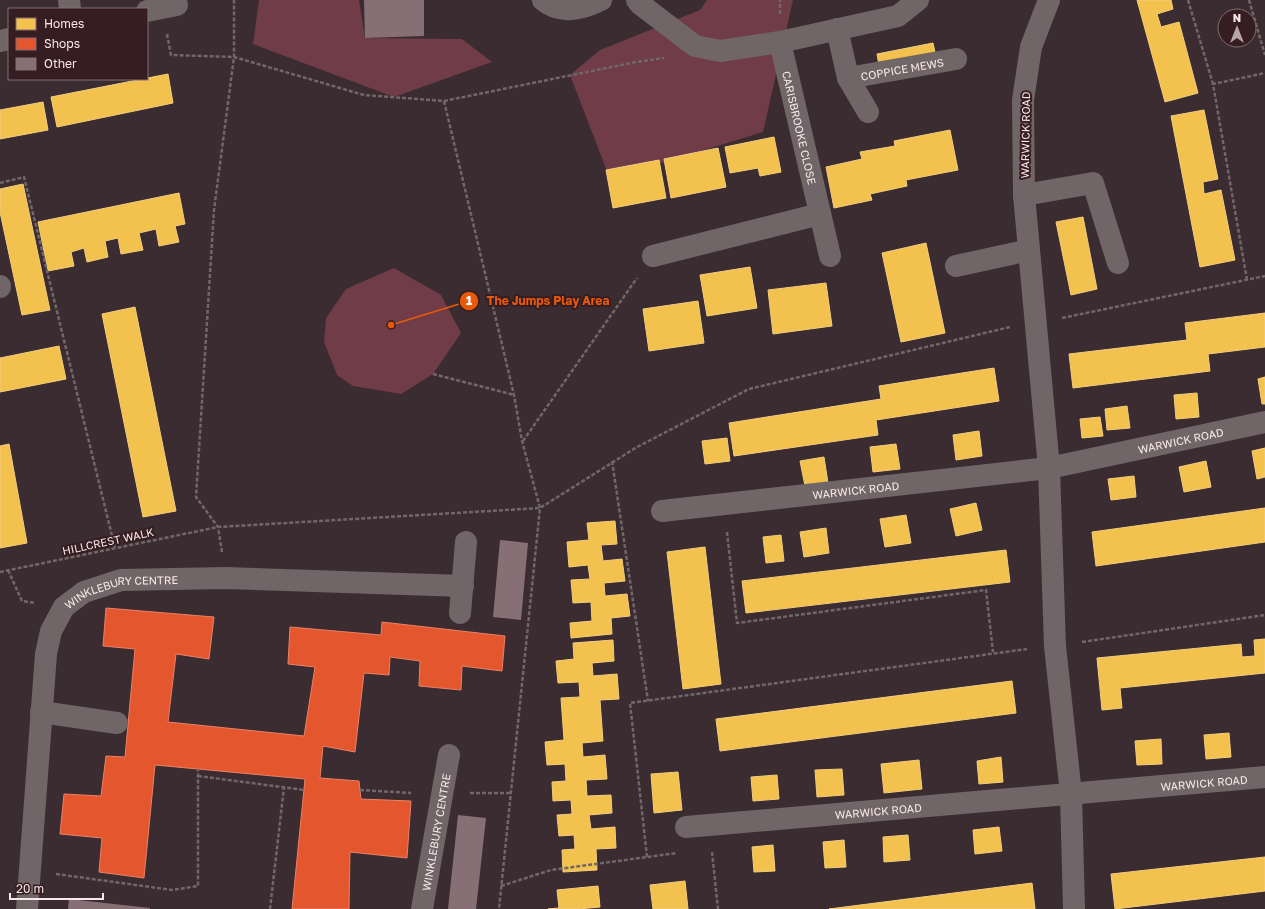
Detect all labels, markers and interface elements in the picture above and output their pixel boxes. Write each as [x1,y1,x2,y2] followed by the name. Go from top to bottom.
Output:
[8,8,148,80] legend
[1217,8,1257,48] north arrow
[1233,11,1241,24] text: N
[44,16,84,31] text: Homes
[44,36,80,51] text: Shops
[860,55,945,82] street label: COPPICE MEWS
[44,56,77,71] text: Other
[780,70,820,186] street label: CARISBROOKE CLOSE
[1018,91,1032,179] street label: WARWICK ROAD
[459,289,618,313] callout: The Jumps Play Area
[466,293,472,308] text: 1
[487,293,609,308] text: The Jumps Play Area
[1137,424,1225,455] street label: WARWICK ROAD
[812,478,900,501] street label: WARWICK ROAD
[61,525,155,557] street label: HILLCREST WALK
[62,572,178,611] street label: WINKLEBURY CENTRE
[419,772,452,892] street label: WINKLEBURY CENTRE
[1160,772,1248,792] street label: WARWICK ROAD
[834,800,923,821] street label: WARWICK ROAD
[10,875,103,901] scale bar
[16,881,44,896] text: 20 m

